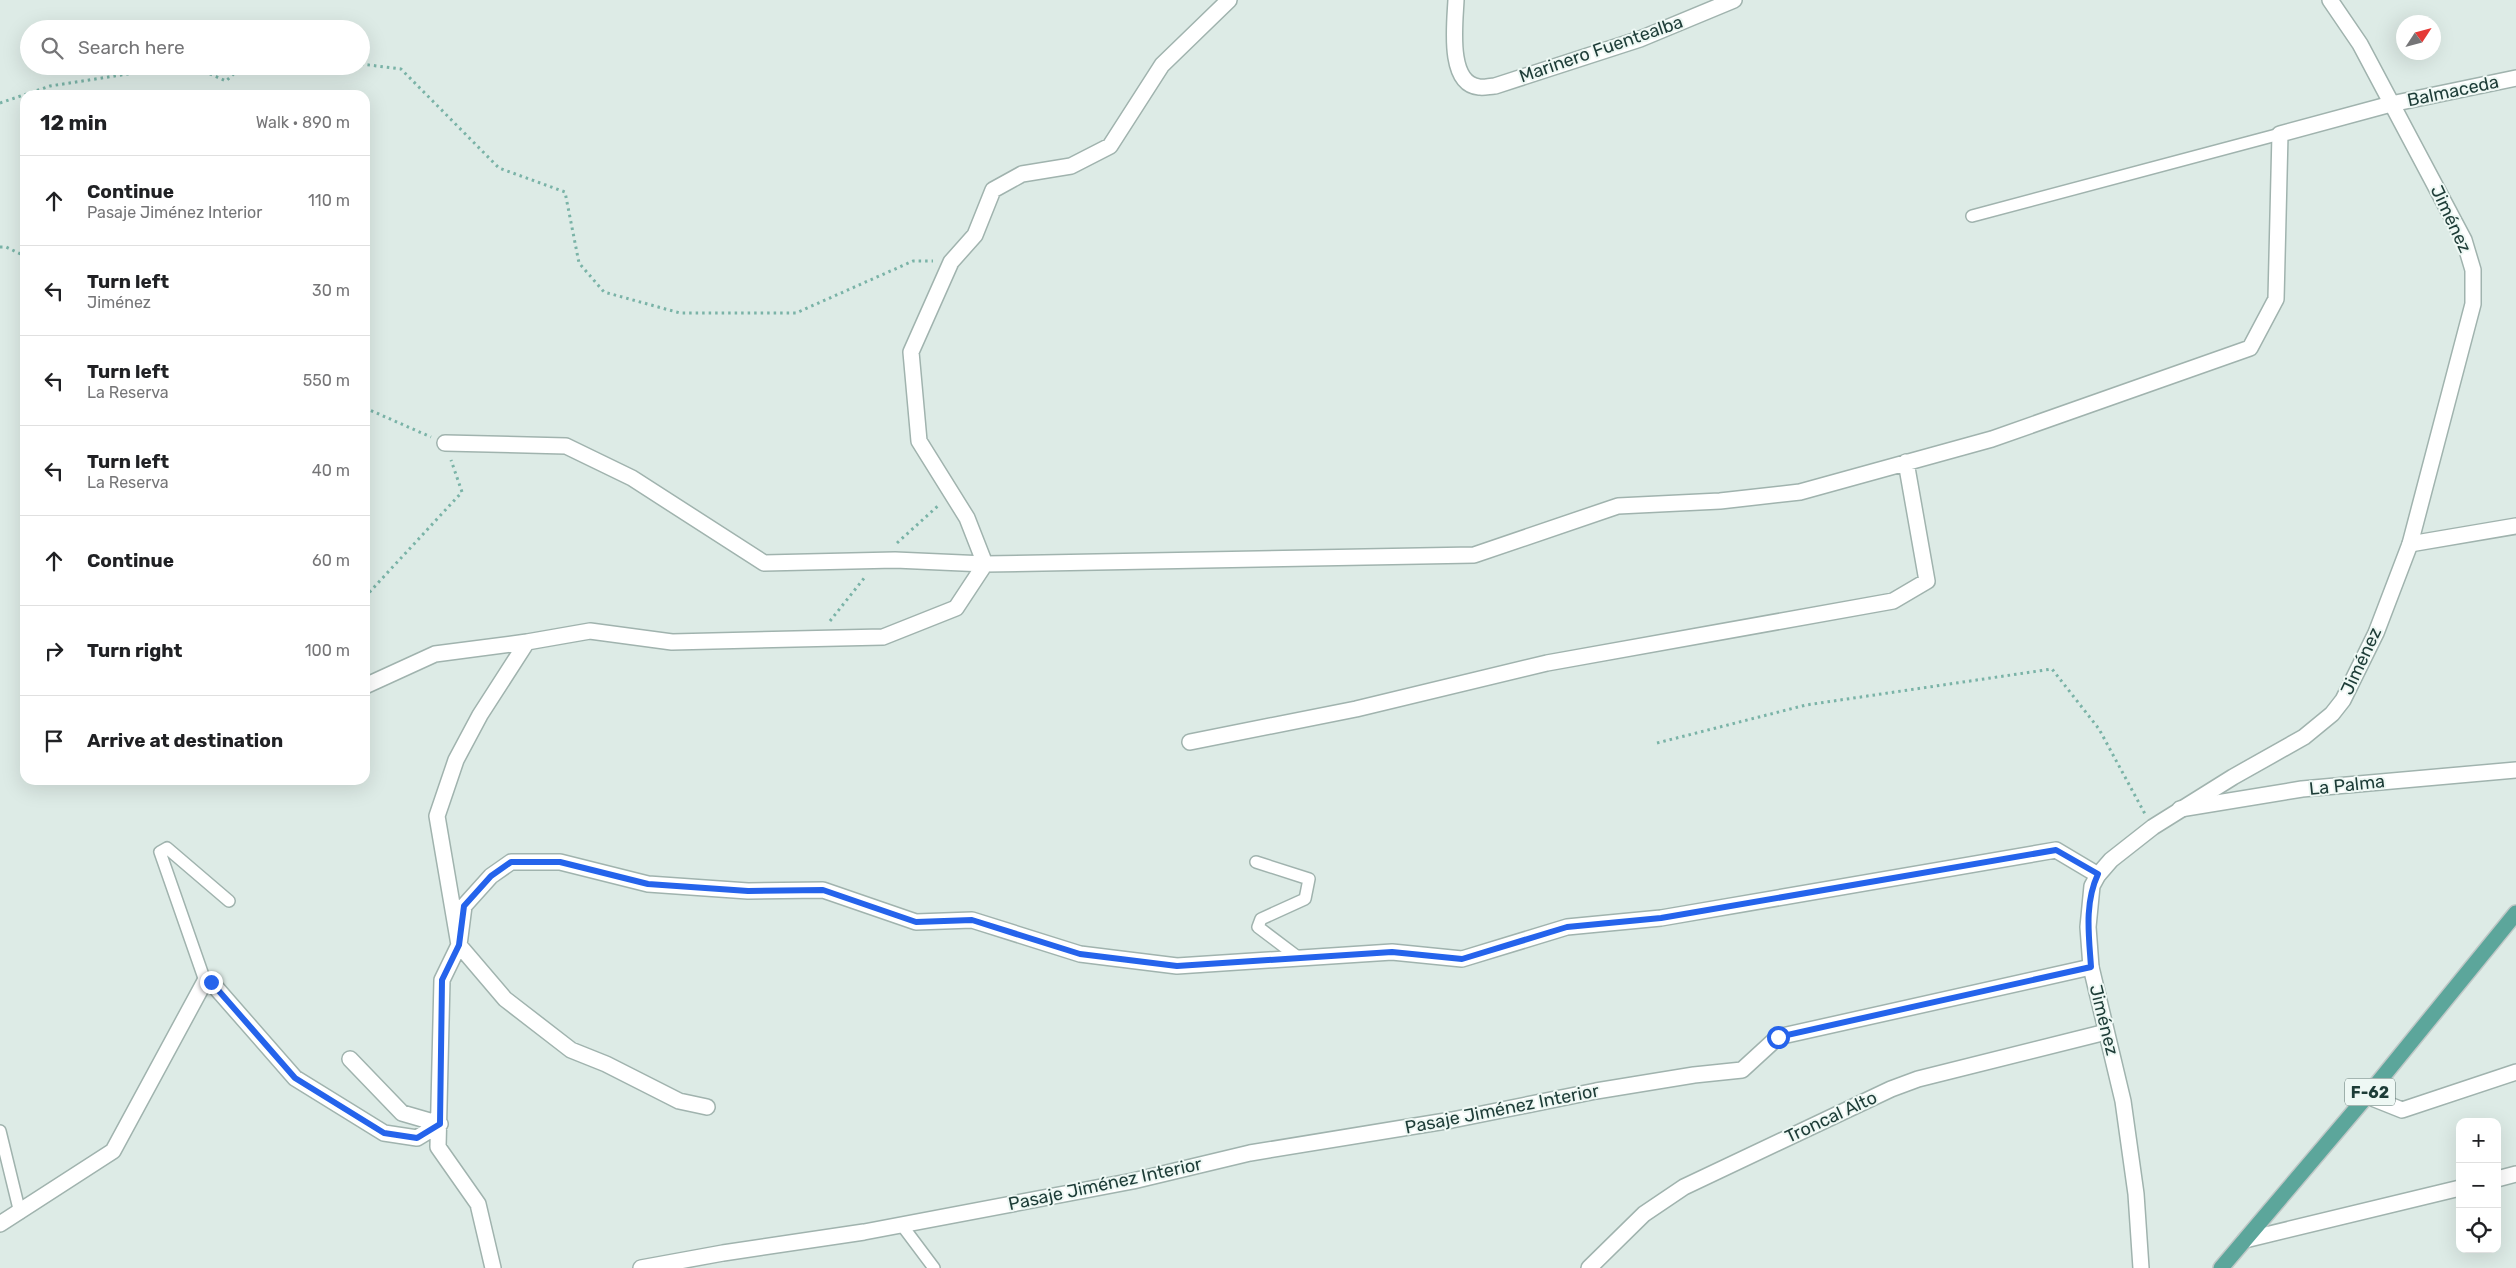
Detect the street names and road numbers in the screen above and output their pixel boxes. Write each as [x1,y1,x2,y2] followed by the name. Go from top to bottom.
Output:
[1516,11,1686,87] street label: Marinero Fuentealba
[2405,71,2501,111] street label: Balmaceda
[2426,182,2476,256] street label: Jiménez
[2336,624,2386,698] street label: Jiménez
[2308,770,2386,800] street label: La Palma
[2085,982,2123,1058] street label: Jiménez
[2345,1078,2395,1106] road number: F-62
[1403,1079,1601,1139] street label: Pasaje Jiménez Interior
[1782,1086,1880,1148] street label: Troncal Alto
[1006,1153,1204,1215] street label: Pasaje Jiménez Interior

